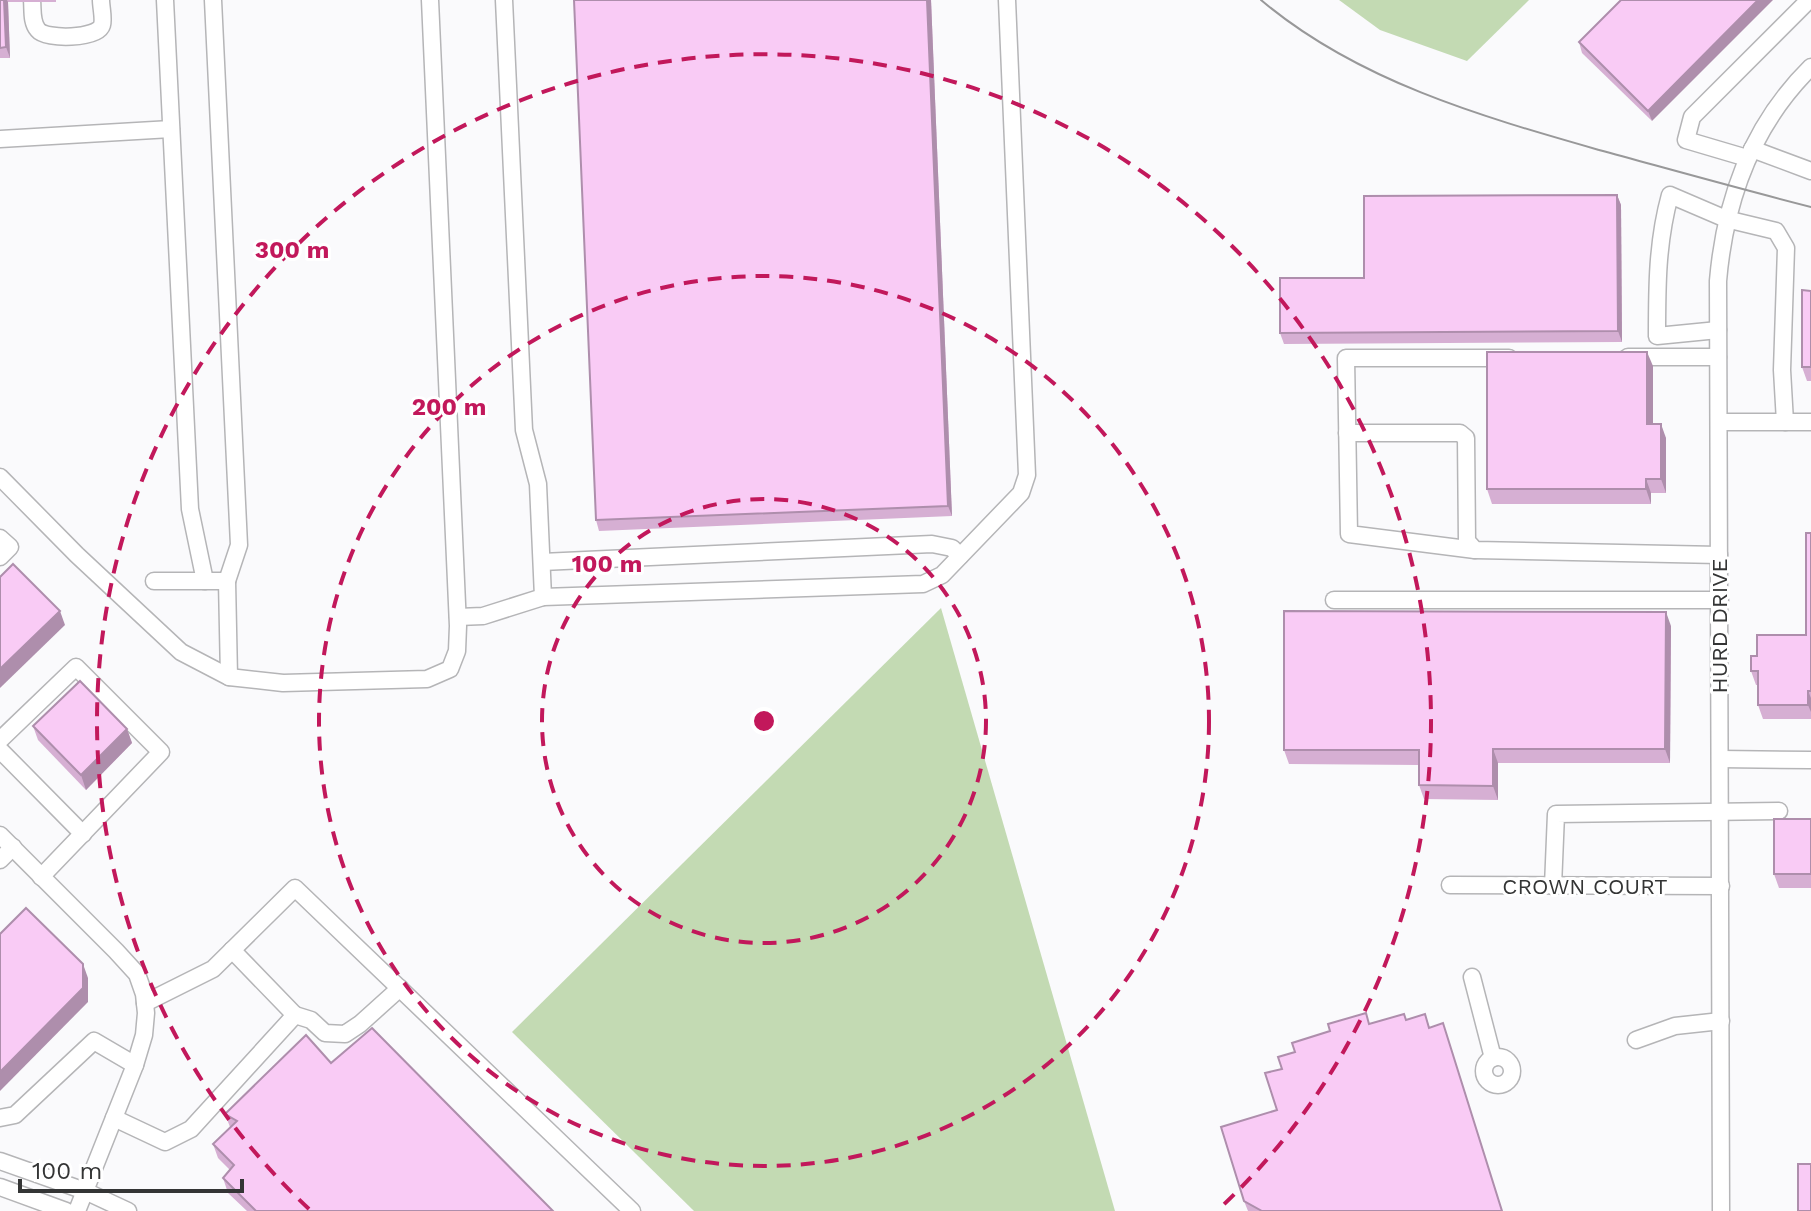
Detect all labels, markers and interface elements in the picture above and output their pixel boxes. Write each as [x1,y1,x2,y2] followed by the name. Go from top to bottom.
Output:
[255,236,329,264] text: 300 m
[412,393,486,421] text: 200 m
[572,550,642,578] text: 100 m
[1707,558,1732,694] street label: HURD DRIVE
[750,707,778,735] centre of rings
[1502,874,1668,899] street label: CROWN COURT
[20,1143,242,1193] scale bar
[32,1157,102,1185] text: 100 m

